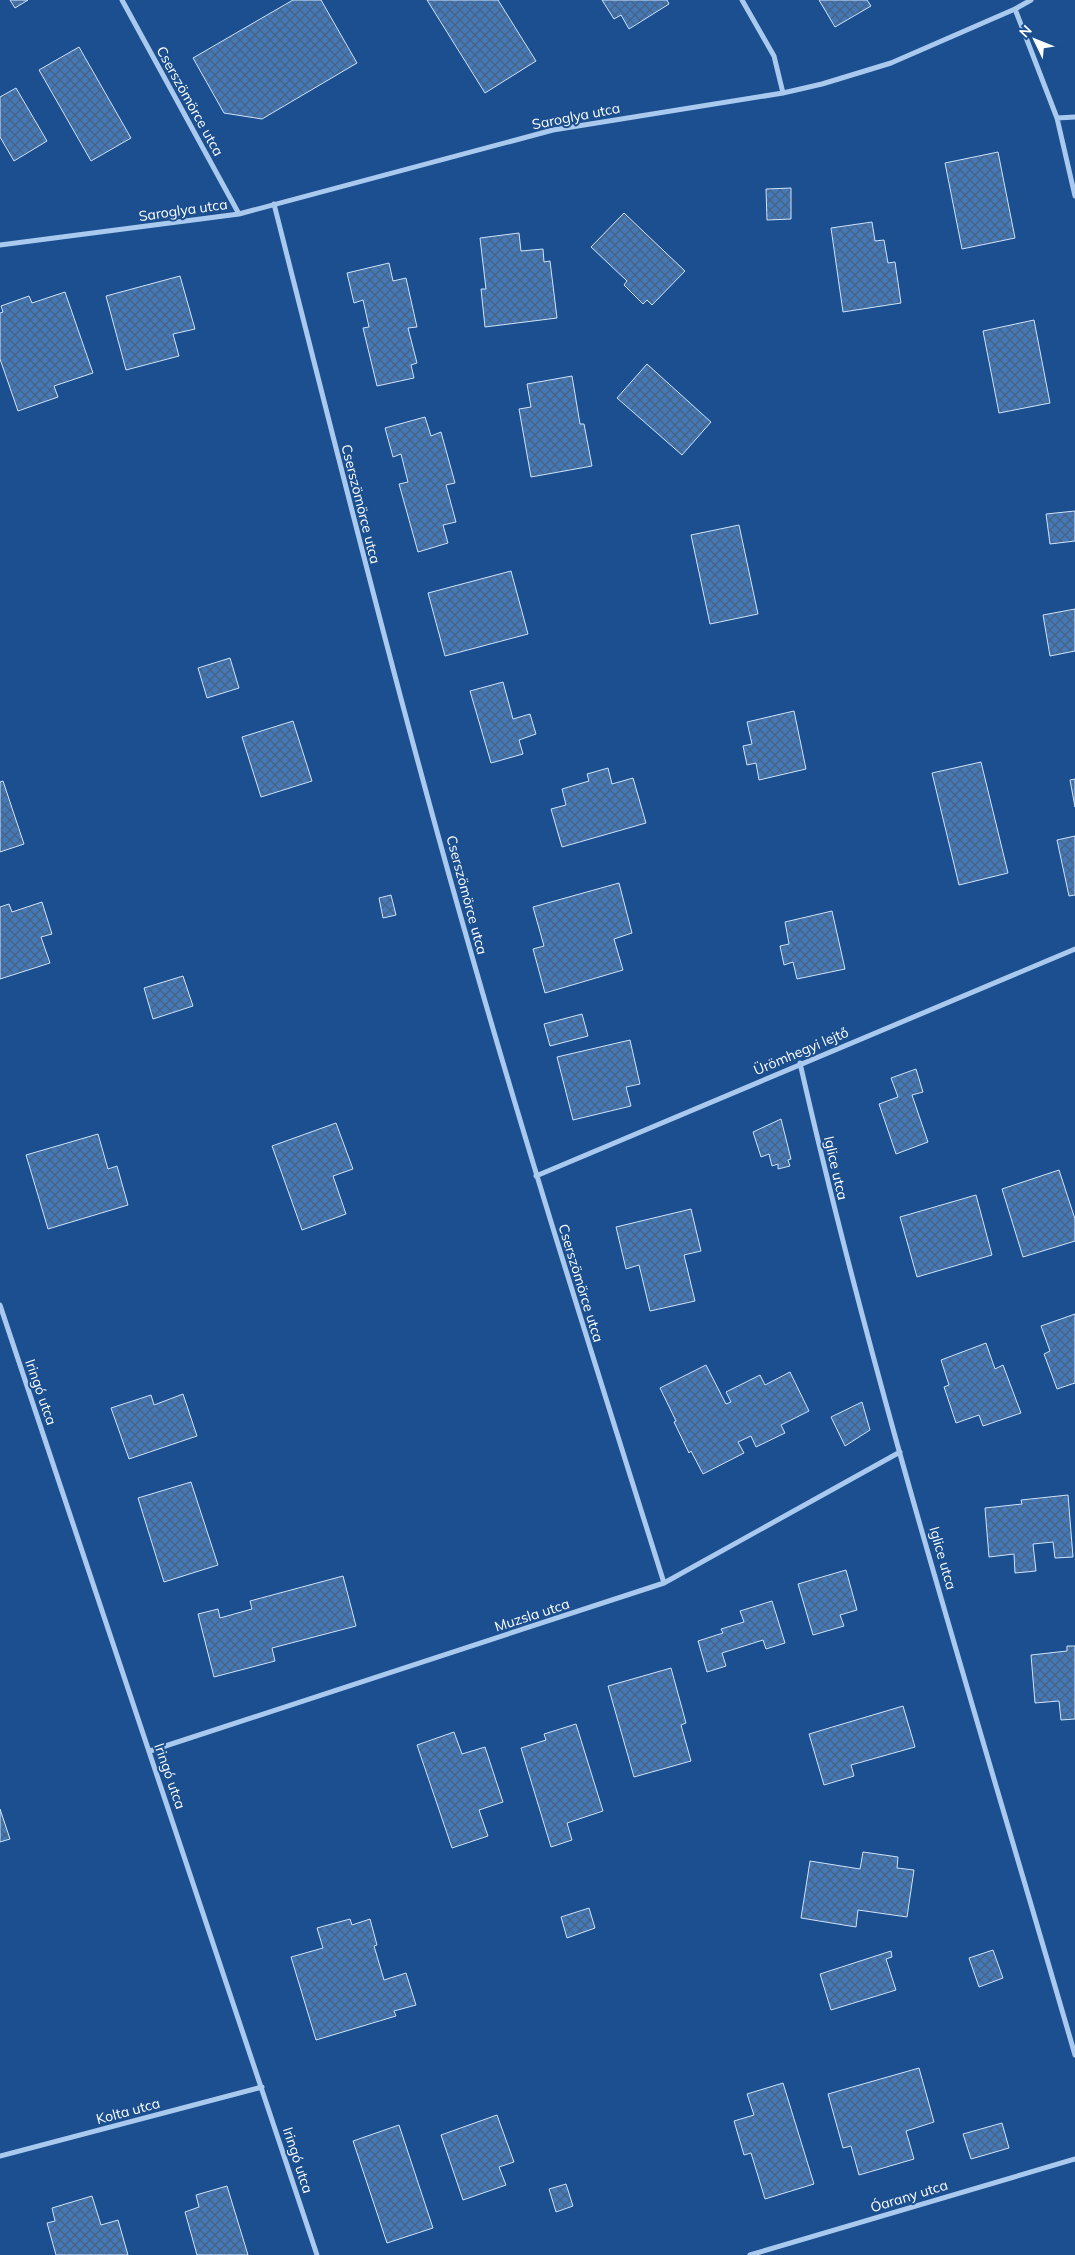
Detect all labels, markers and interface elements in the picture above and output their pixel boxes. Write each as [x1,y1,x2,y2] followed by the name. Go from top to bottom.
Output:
[1010,15,1060,65] north arrow
[1015,21,1036,41] text: N
[152,43,228,159] street label: Cserszömörce utca
[530,99,622,133] street label: Saroglya utca
[137,195,229,225] street label: Saroglya utca
[337,442,385,566] street label: Cserszömörce utca
[442,833,492,957] street label: Cserszömörce utca
[751,1023,851,1079] street label: Ürömhegyi lejtő
[820,1134,852,1202] street label: Iglice utca
[554,1222,608,1344] street label: Cserszömörce utca
[21,1357,61,1427] street label: Iringó utca
[925,1524,961,1592] street label: Iglice utca
[492,1594,572,1636] street label: Muzsla utca
[150,1741,190,1811] street label: Iringó utca
[94,2094,162,2128] street label: Kolta utca
[279,2125,317,2195] street label: Iringó utca
[868,2176,950,2216] street label: Óarany utca

